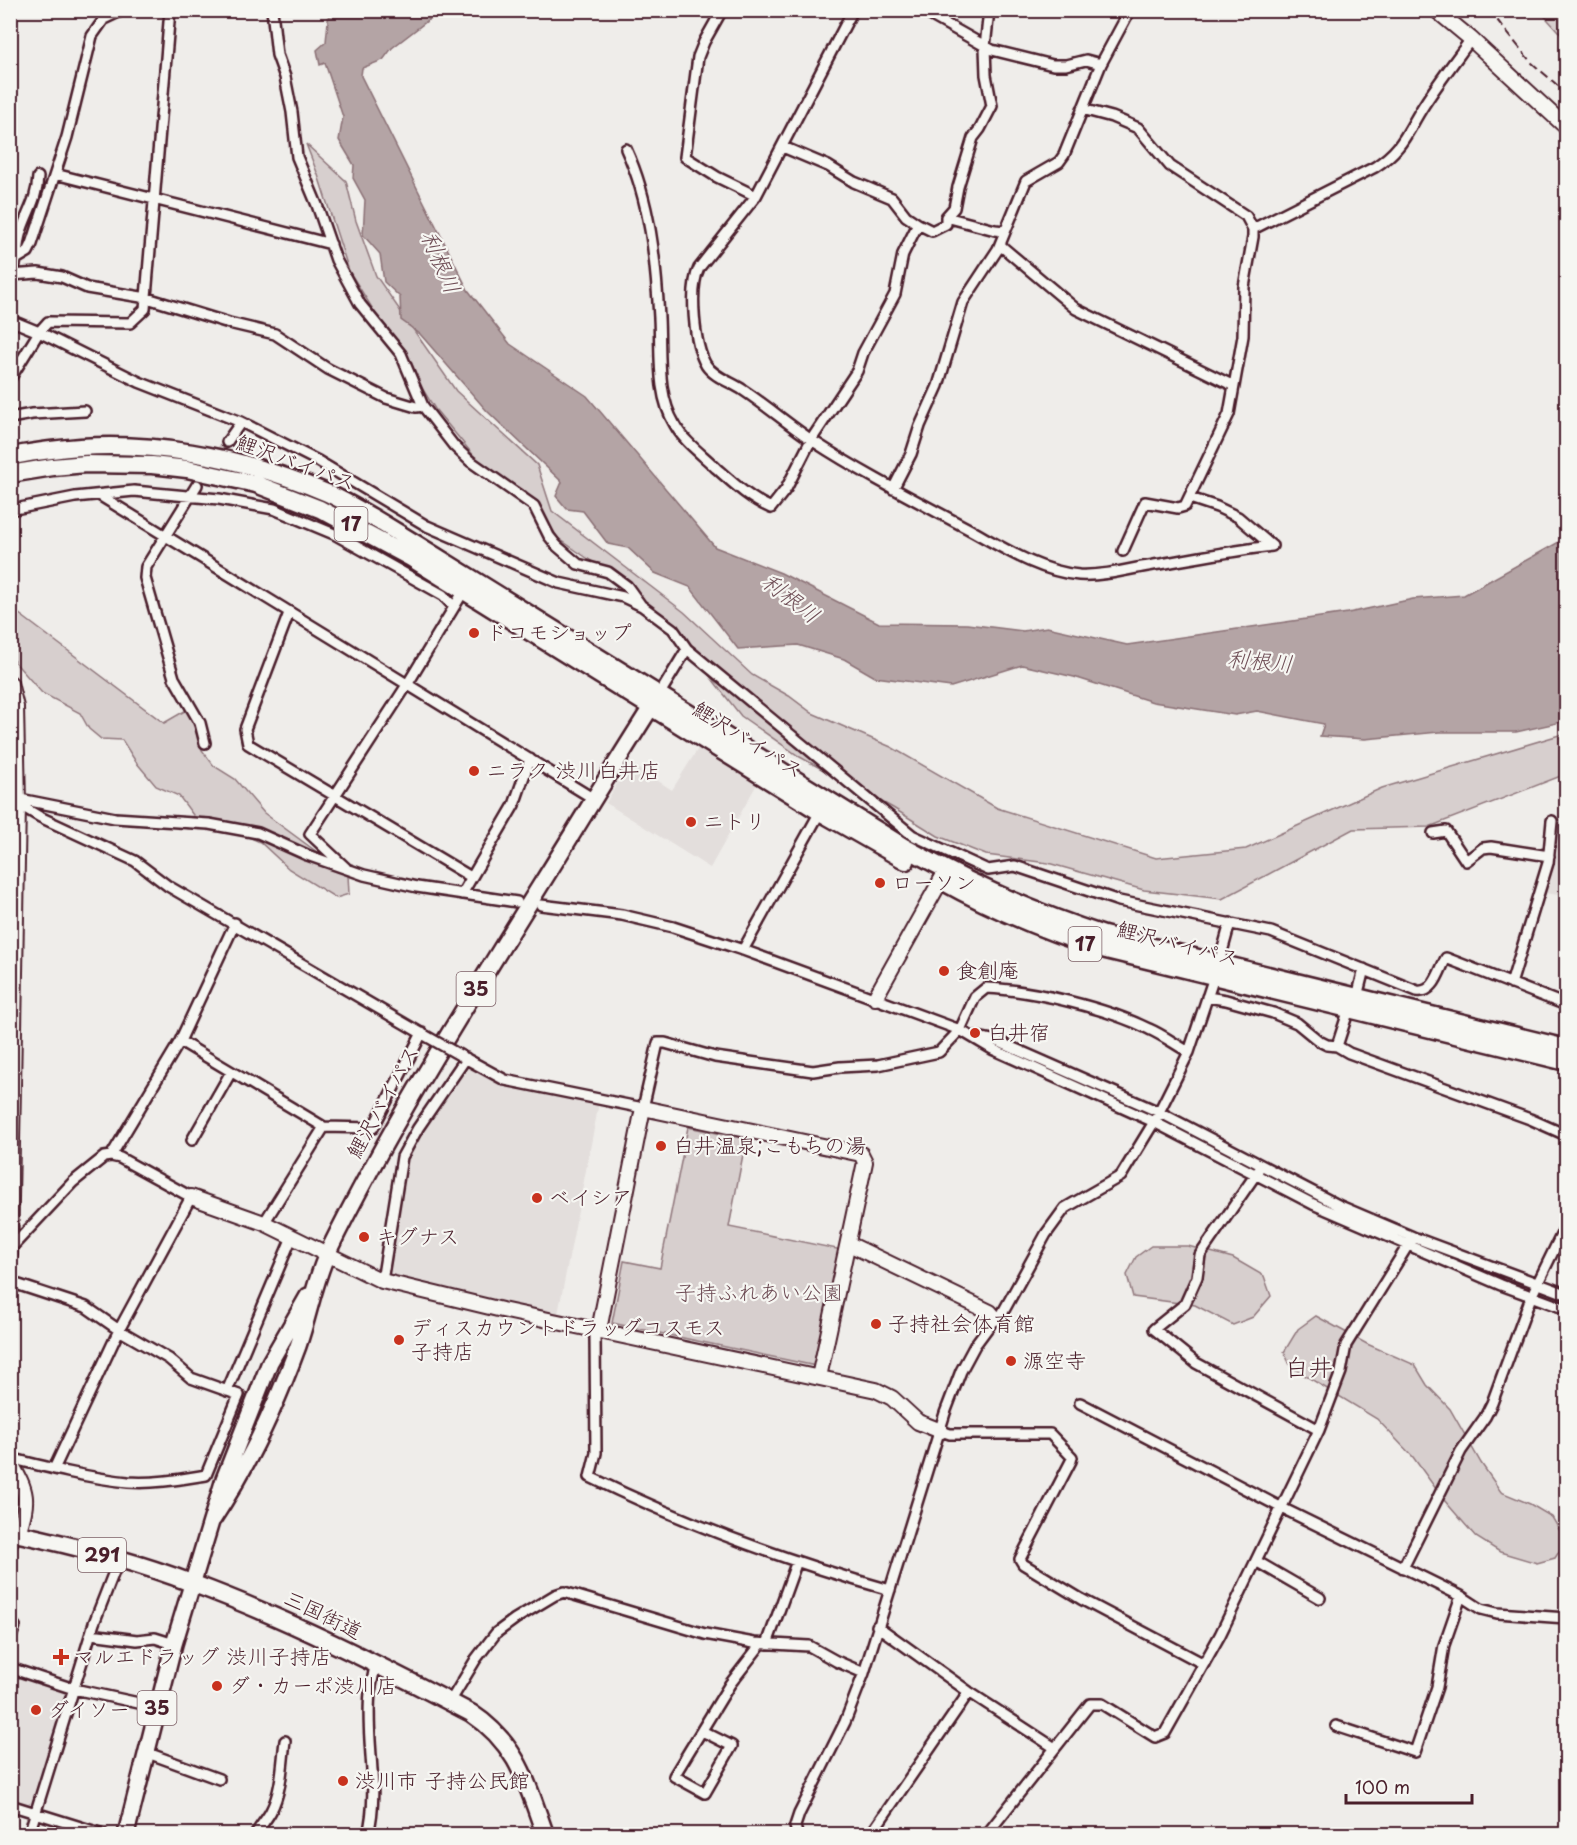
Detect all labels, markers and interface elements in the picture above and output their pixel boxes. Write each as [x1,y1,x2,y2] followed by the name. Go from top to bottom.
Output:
[414,225,470,298] water label: 利根川
[232,425,361,498] street label: 鯉沢バイパス
[334,507,368,541] road number: 17
[756,563,828,630] water label: 利根川
[486,615,632,647] place label: ドコモショップ
[467,626,481,640] marker: ドコモショップ
[1226,640,1294,679] water label: 利根川
[687,691,811,785] street label: 鯉沢バイパス
[486,753,660,785] place label: ニラク 渋川白井店
[467,764,481,778] marker: ニラク 渋川白井店
[703,804,766,836] place label: ニトリ
[684,815,698,829] marker: ニトリ
[892,865,976,897] place label: ローソン
[873,876,887,890] marker: ローソン
[1114,911,1243,973] street label: 鯉沢バイパス
[1068,927,1102,961] road number: 17
[956,953,1019,985] place label: 食創庵
[937,964,951,978] marker: 食創庵
[456,972,496,1006] road number: 35
[987,1015,1050,1047] place label: 白井宿
[968,1026,982,1040] marker: 白井宿
[337,1038,426,1164] street label: 鯉沢バイパス
[673,1128,866,1160] place label: 白井温泉;こもちの湯
[654,1139,668,1153] marker: 白井温泉;こもちの湯
[549,1180,633,1212] place label: ベイシア
[530,1191,544,1205] marker: ベイシア
[376,1219,459,1251] place label: キグナス
[357,1230,371,1244] marker: キグナス
[675,1275,843,1307] park label: 子持ふれあい公園
[888,1306,1035,1338] place label: 子持社会体育館
[411,1310,725,1366] place label: ディスカウントドラッグコスモス 子持店
[869,1317,883,1331] marker: 子持社会体育館
[392,1333,406,1347] marker: ディスカウントドラッグコスモス 子持店
[1023,1343,1086,1375] place label: 源空寺
[1285,1348,1333,1384] district label: 白井
[1004,1354,1018,1368] marker: 源空寺
[78,1538,126,1572] road number: 291
[279,1580,369,1646] street label: 三国街道
[73,1639,331,1671] place label: マルエドラッグ 渋川子持店
[54,1650,68,1664] marker: マルエドラッグ 渋川子持店
[229,1668,397,1700] place label: ダ・カーポ渋川店
[210,1679,224,1693] marker: ダ・カーポ渋川店
[138,1691,176,1725] road number: 35
[48,1692,130,1724] place label: ダイソー
[29,1703,43,1717] marker: ダイソー
[355,1763,530,1795] place label: 渋川市 子持公民館
[1346,1767,1472,1805] scale bar
[1355,1773,1410,1800] text: 100 m
[336,1774,350,1788] marker: 渋川市 子持公民館

